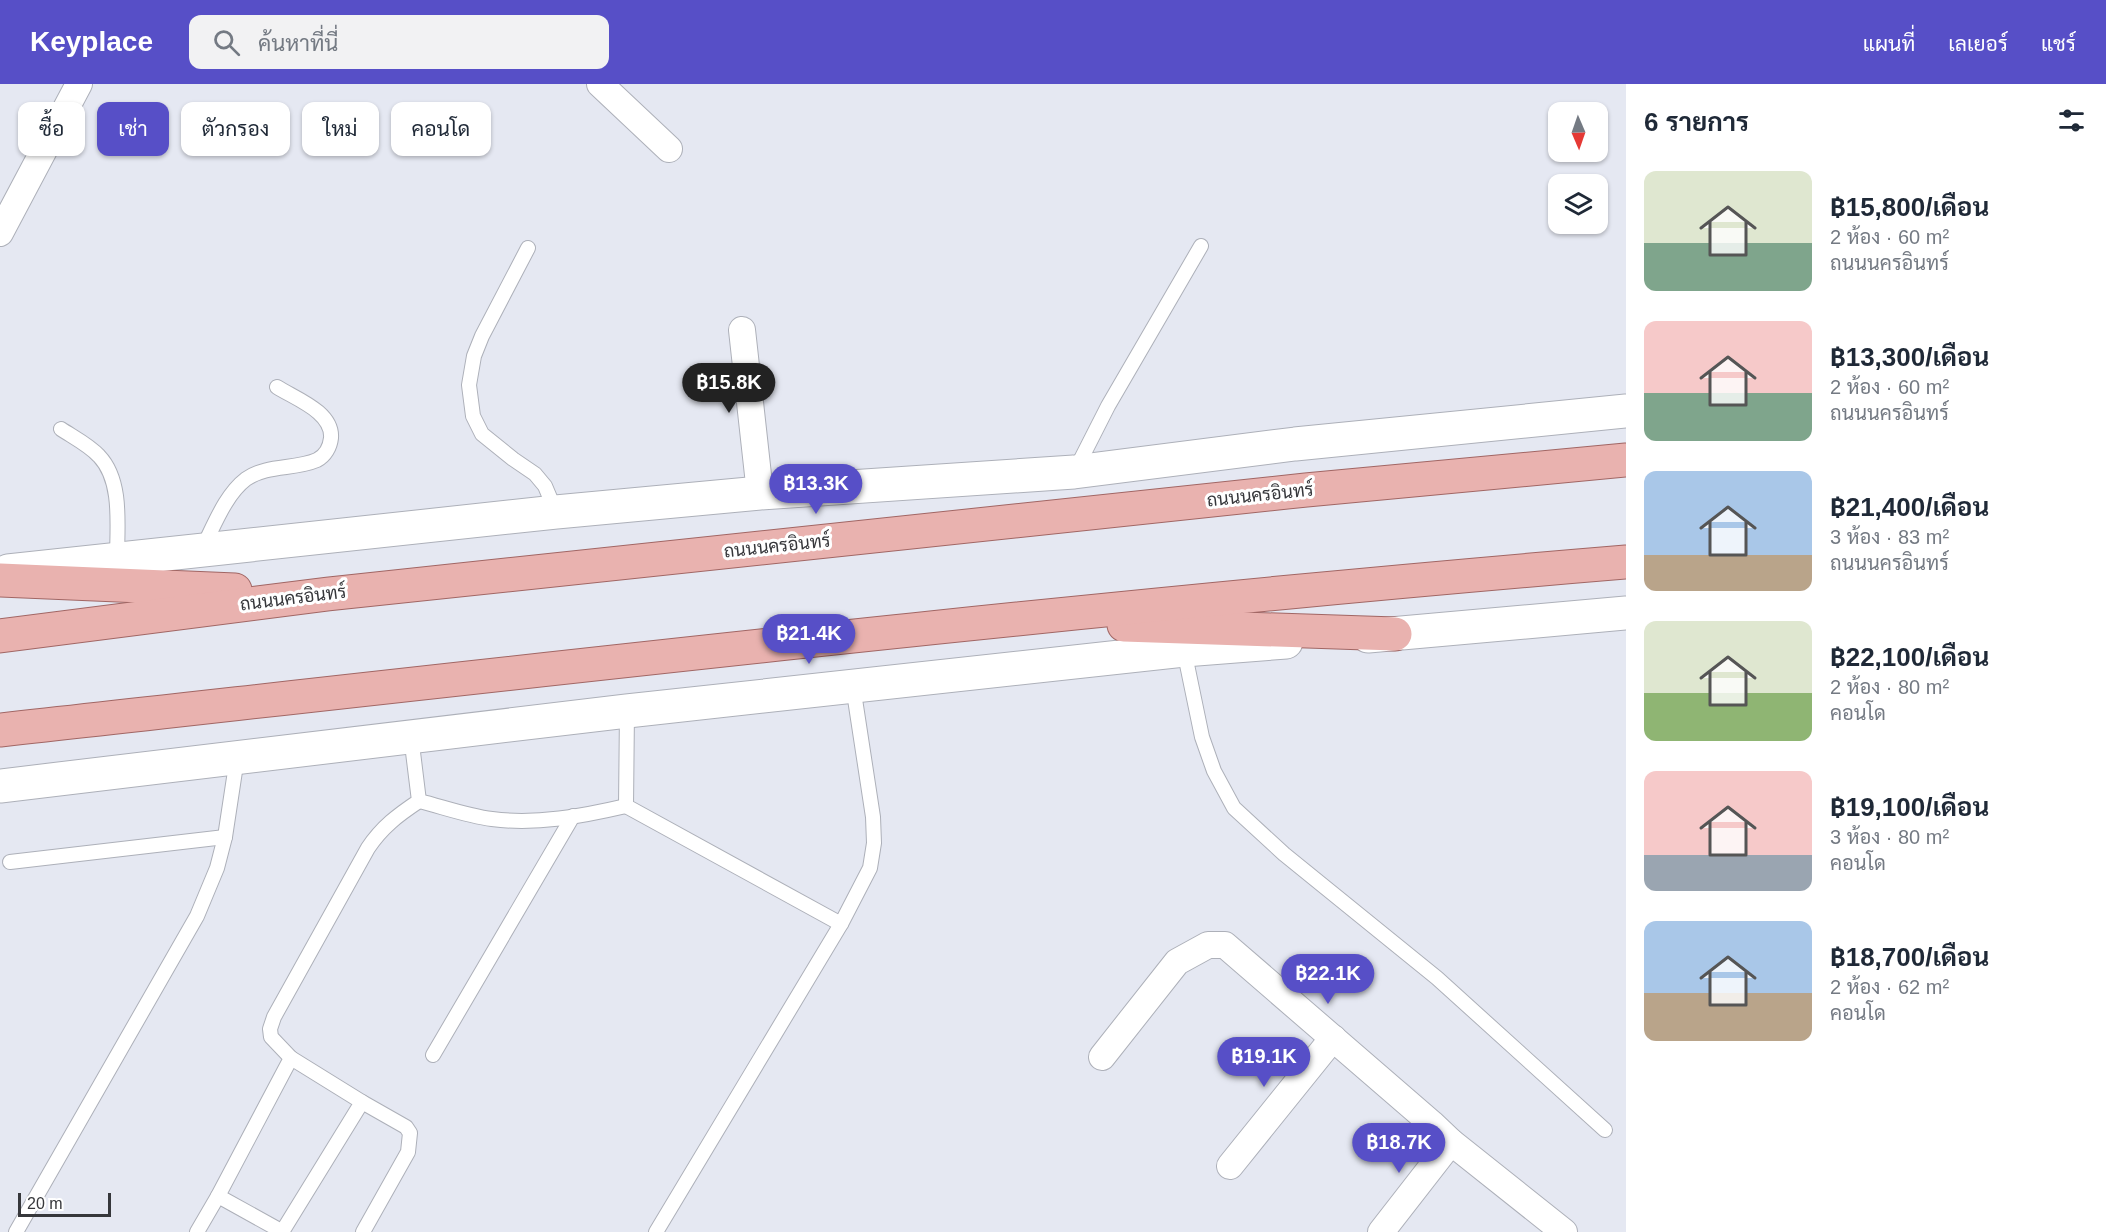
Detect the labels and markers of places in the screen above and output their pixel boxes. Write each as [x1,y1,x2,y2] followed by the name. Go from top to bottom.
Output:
[680,363,778,414] pin: ฿15.8K
[767,464,865,515] pin: ฿13.3K
[760,614,858,665] pin: ฿21.4K
[1279,954,1377,1005] pin: ฿22.1K
[1215,1037,1313,1088] pin: ฿19.1K
[1350,1123,1448,1174] pin: ฿18.7K

